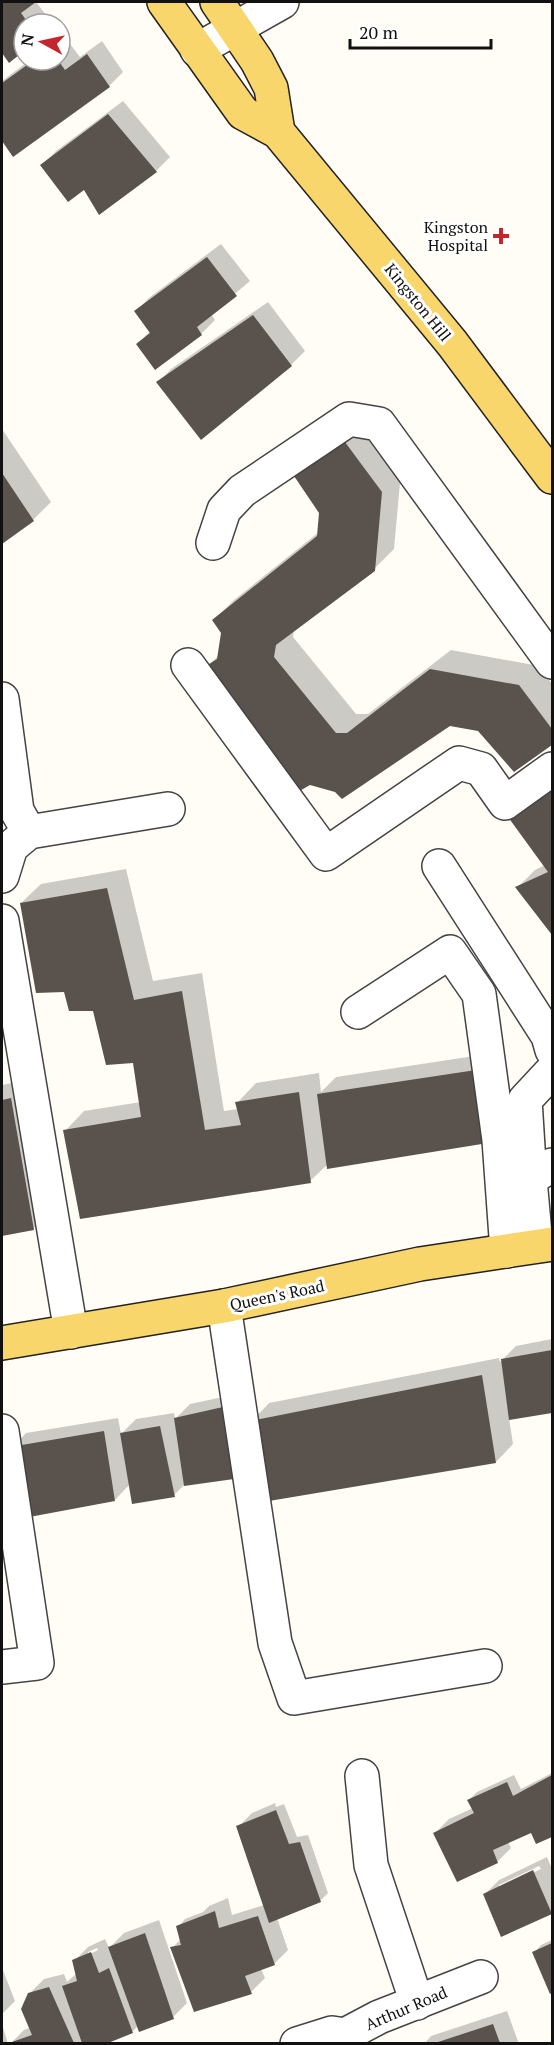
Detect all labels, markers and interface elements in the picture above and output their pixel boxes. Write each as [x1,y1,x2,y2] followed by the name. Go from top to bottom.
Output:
[12,12,72,72] north arrow
[350,12,491,50] scale bar
[359,20,399,44] text: 20 m
[15,32,39,47] text: N
[424,216,488,256] place label: Kingston Hospital
[492,227,510,245] marker: Kingston Hospital
[380,258,456,346] street label: Kingston Hill
[228,1274,326,1316] street label: Queen's Road
[362,1981,451,2035] street label: Arthur Road

